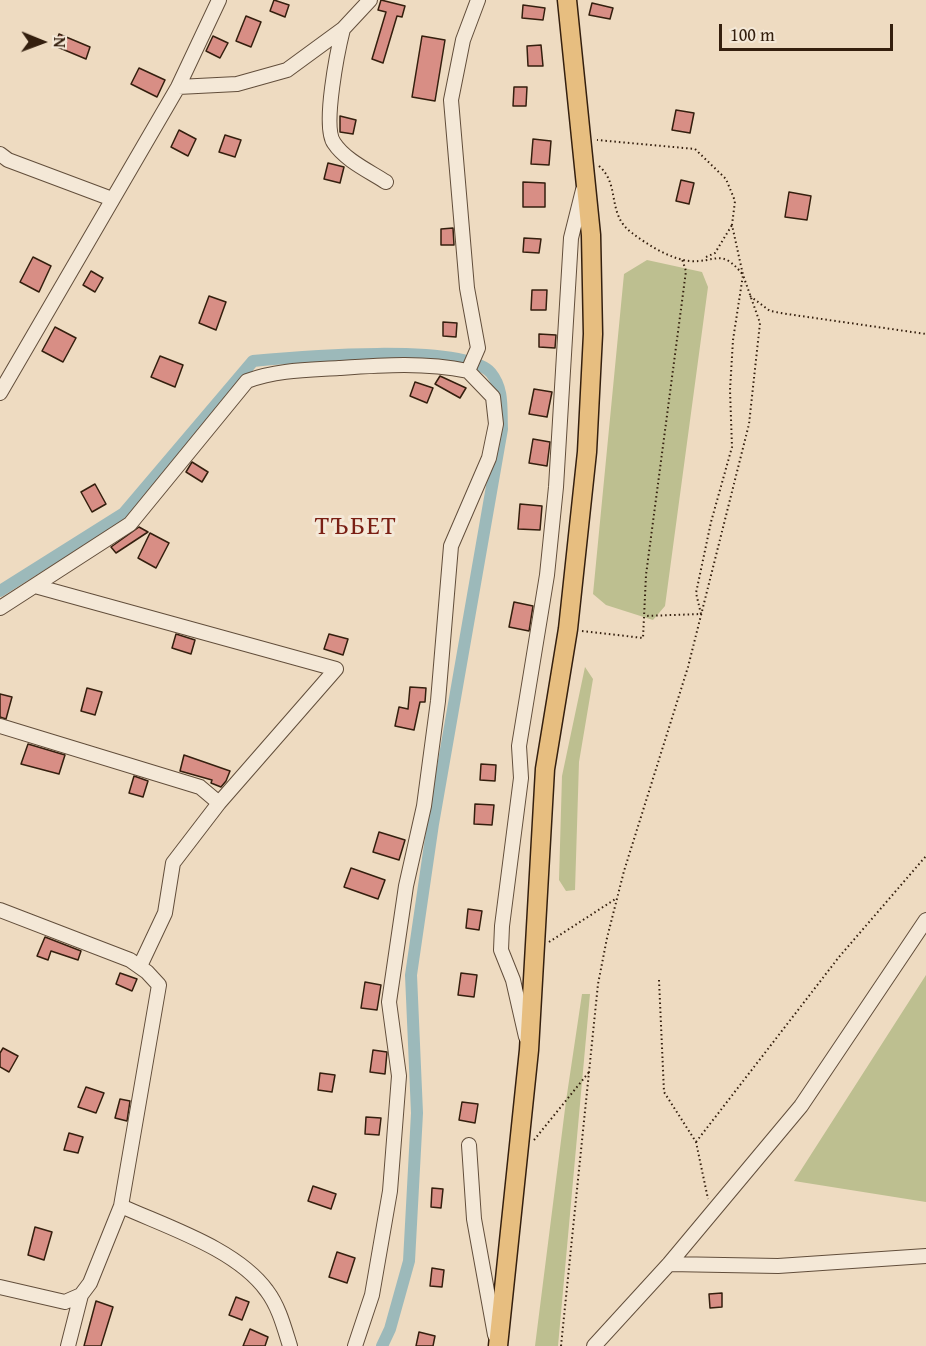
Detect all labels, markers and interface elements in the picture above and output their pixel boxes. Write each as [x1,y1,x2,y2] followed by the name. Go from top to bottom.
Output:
[12,12,72,72] north arrow
[722,12,896,50] scale bar
[730,21,775,48] text: 100 m
[48,37,72,48] text: N
[315,511,397,543] district label: ТЪБЕТ

